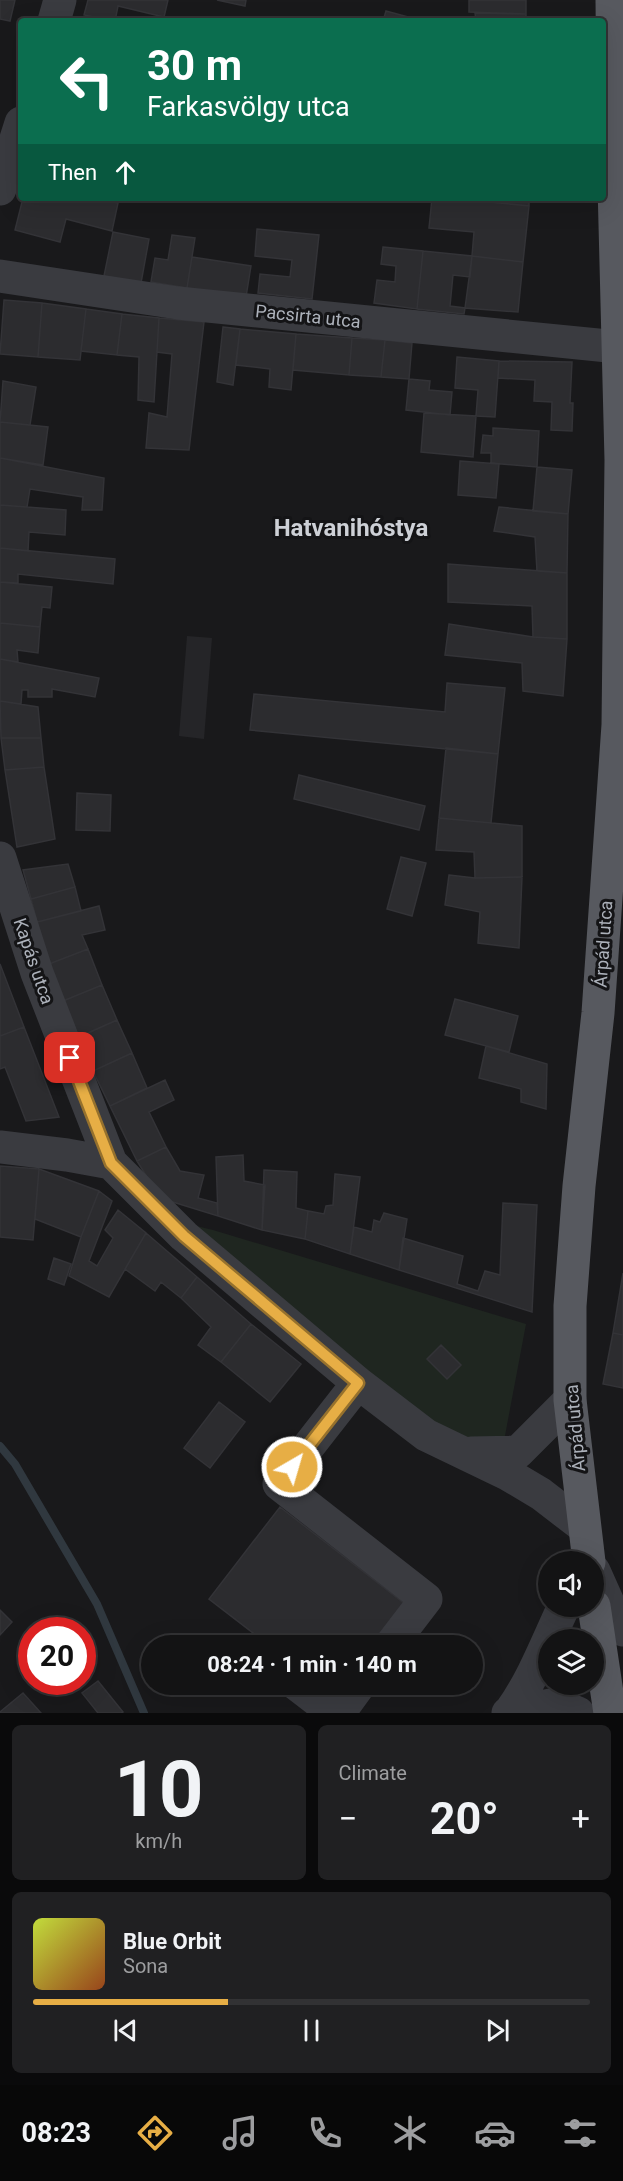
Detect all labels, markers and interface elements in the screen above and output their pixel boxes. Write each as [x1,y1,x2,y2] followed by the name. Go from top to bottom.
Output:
[147,41,242,90] text: 30 m
[48,42,126,120] icon: left
[147,91,350,123] text: Farkasvölgy utca
[109,156,142,189] icon: ahead
[48,160,97,185] text: Then
[254,300,362,332] street label: Pacsirta utca
[274,514,429,542] district label: Hatvanihóstya
[589,900,617,988] street label: Árpád utca
[9,915,59,1007] street label: Kapás utca
[44,1032,95,1083] pin
[53,1041,86,1074] icon: arrive
[561,1384,589,1472] street label: Árpád utca
[260,1435,324,1499] position arrow
[538,1551,604,1695] map controls
[538,1551,604,1617] button: sound
[18,1617,96,1695] speed limit sign: 20
[538,1629,604,1695] button: layers
[207,1652,417,1677] text: 08:24 · 1 min · 140 m
[114,1744,204,1835] text: 10
[339,1761,407,1785] text: Climate
[430,1792,499,1845] text: 20°
[339,1799,357,1838] text: −
[571,1799,590,1838] text: +
[135,1829,182,1853] text: km/h
[123,1929,221,1954] text: Blue Orbit
[123,1954,168,1978] text: Sona
[109,2014,142,2047] icon: previous
[295,2014,328,2047] icon: pause
[481,2014,514,2047] icon: next
[134,2112,176,2154] icon: directions
[219,2112,261,2154] icon: music
[304,2112,346,2154] icon: phone
[389,2112,431,2154] icon: climate
[474,2112,516,2154] icon: car
[559,2112,601,2154] icon: filters
[22,2117,91,2149] text: 08:23

